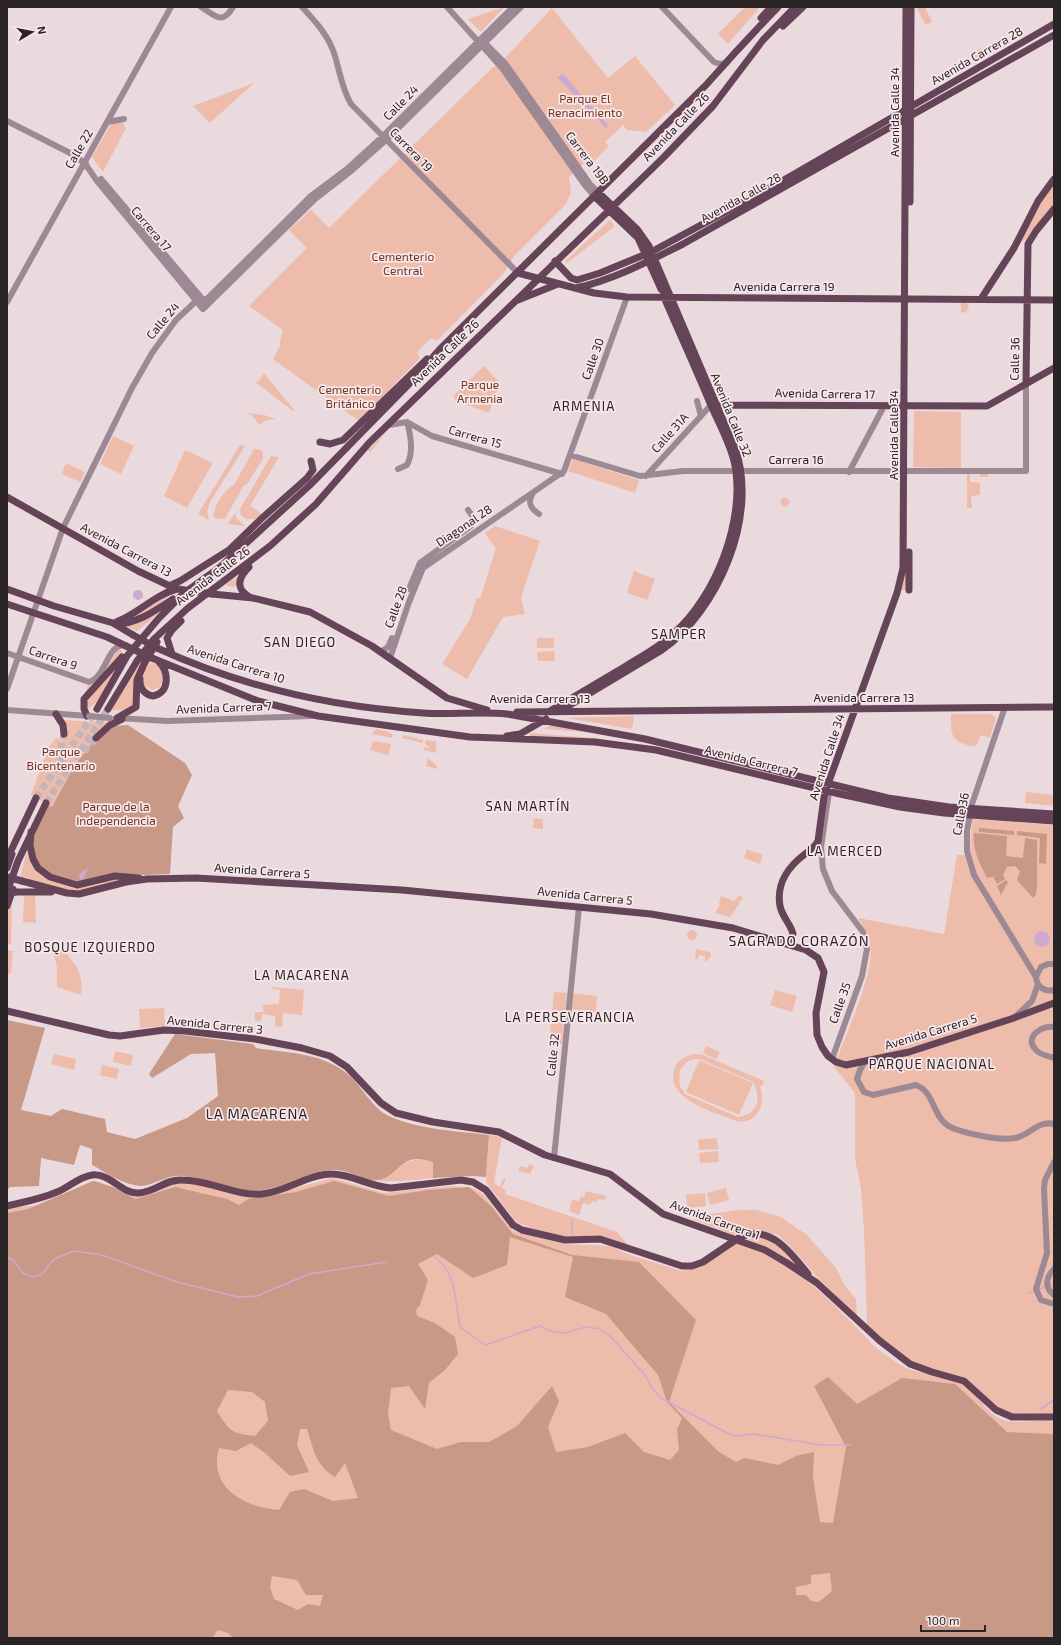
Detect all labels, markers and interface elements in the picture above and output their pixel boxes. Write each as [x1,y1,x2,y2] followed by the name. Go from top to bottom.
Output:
[12,12,52,52] north arrow
[928,23,1025,87] street label: Avenida Carrera 28
[35,25,49,35] text: N
[887,67,901,157] street label: Avenida Calle 34
[380,82,421,123] street label: Calle 24
[639,89,711,163] street label: Avenida Calle 26
[548,91,622,119] park label: Parque El Renacimiento
[388,125,436,174] street label: Carrera 19
[61,126,95,171] street label: Calle 22
[563,128,612,187] street label: Carrera 19B
[698,169,783,225] street label: Avenida Calle 28
[129,203,175,254] street label: Carrera 17
[372,249,435,277] park label: Cementerio Central
[733,279,835,293] street label: Avenida Carrera 19
[143,299,182,342] street label: Calle 24
[407,316,481,388] street label: Avenida Calle 26
[578,336,606,382] street label: Calle 30
[1007,337,1021,381] street label: Calle 36
[709,371,755,459] street label: Avenida Calle 32
[457,377,503,405] park label: Parque Armenia
[319,382,382,410] park label: Cementerio Británico
[775,385,875,401] street label: Avenida Carrera 17
[886,390,900,480] street label: Avenida Calle 34
[553,398,615,414] district label: ARMENIA
[648,409,691,455] street label: Calle 31A
[447,422,503,450] street label: Carrera 15
[768,452,824,466] street label: Carrera 16
[433,501,494,549] street label: Diagonal 28
[79,519,174,579] street label: Avenida Carrera 13
[173,543,252,608] street label: Avenida Calle 26
[381,584,409,630] street label: Calle 28
[651,626,707,642] district label: SAMPER
[264,634,336,650] district label: SAN DIEGO
[186,641,287,685] street label: Avenida Carrera 10
[27,642,80,672] street label: Carrera 9
[814,690,914,704] street label: Avenida Carrera 13
[490,691,590,705] street label: Avenida Carrera 13
[176,698,272,716] street label: Avenida Carrera 7
[806,712,847,802] street label: Avenida Calle 34
[703,742,799,778] street label: Avenida Carrera 7
[27,744,96,772] park label: Parque Bicentenario
[949,791,971,836] street label: Calle 36
[486,797,570,814] district label: SAN MARTÍN
[76,799,156,827] park label: Parque de la Independencia
[807,843,883,859] district label: LA MERCED
[214,860,310,880] street label: Avenida Carrera 5
[537,883,634,907] street label: Avenida Carrera 5
[728,932,870,949] district label: SAGRADO CORAZÓN
[24,939,156,955] district label: BOSQUE IZQUIERDO
[254,967,350,983] district label: LA MACARENA
[825,980,853,1025] street label: Calle 35
[505,1009,635,1025] district label: LA PERSEVERANCIA
[883,1010,979,1052] street label: Avenida Carrera 5
[167,1012,264,1036] street label: Avenida Carrera 3
[543,1032,561,1077] street label: Calle 32
[869,1056,995,1072] district label: PARQUE NACIONAL
[206,1105,308,1122] district label: LA MACARENA
[669,1196,762,1242] street label: Avenida Carrera 1
[921,1607,985,1633] scale bar
[927,1613,959,1627] text: 100 m

